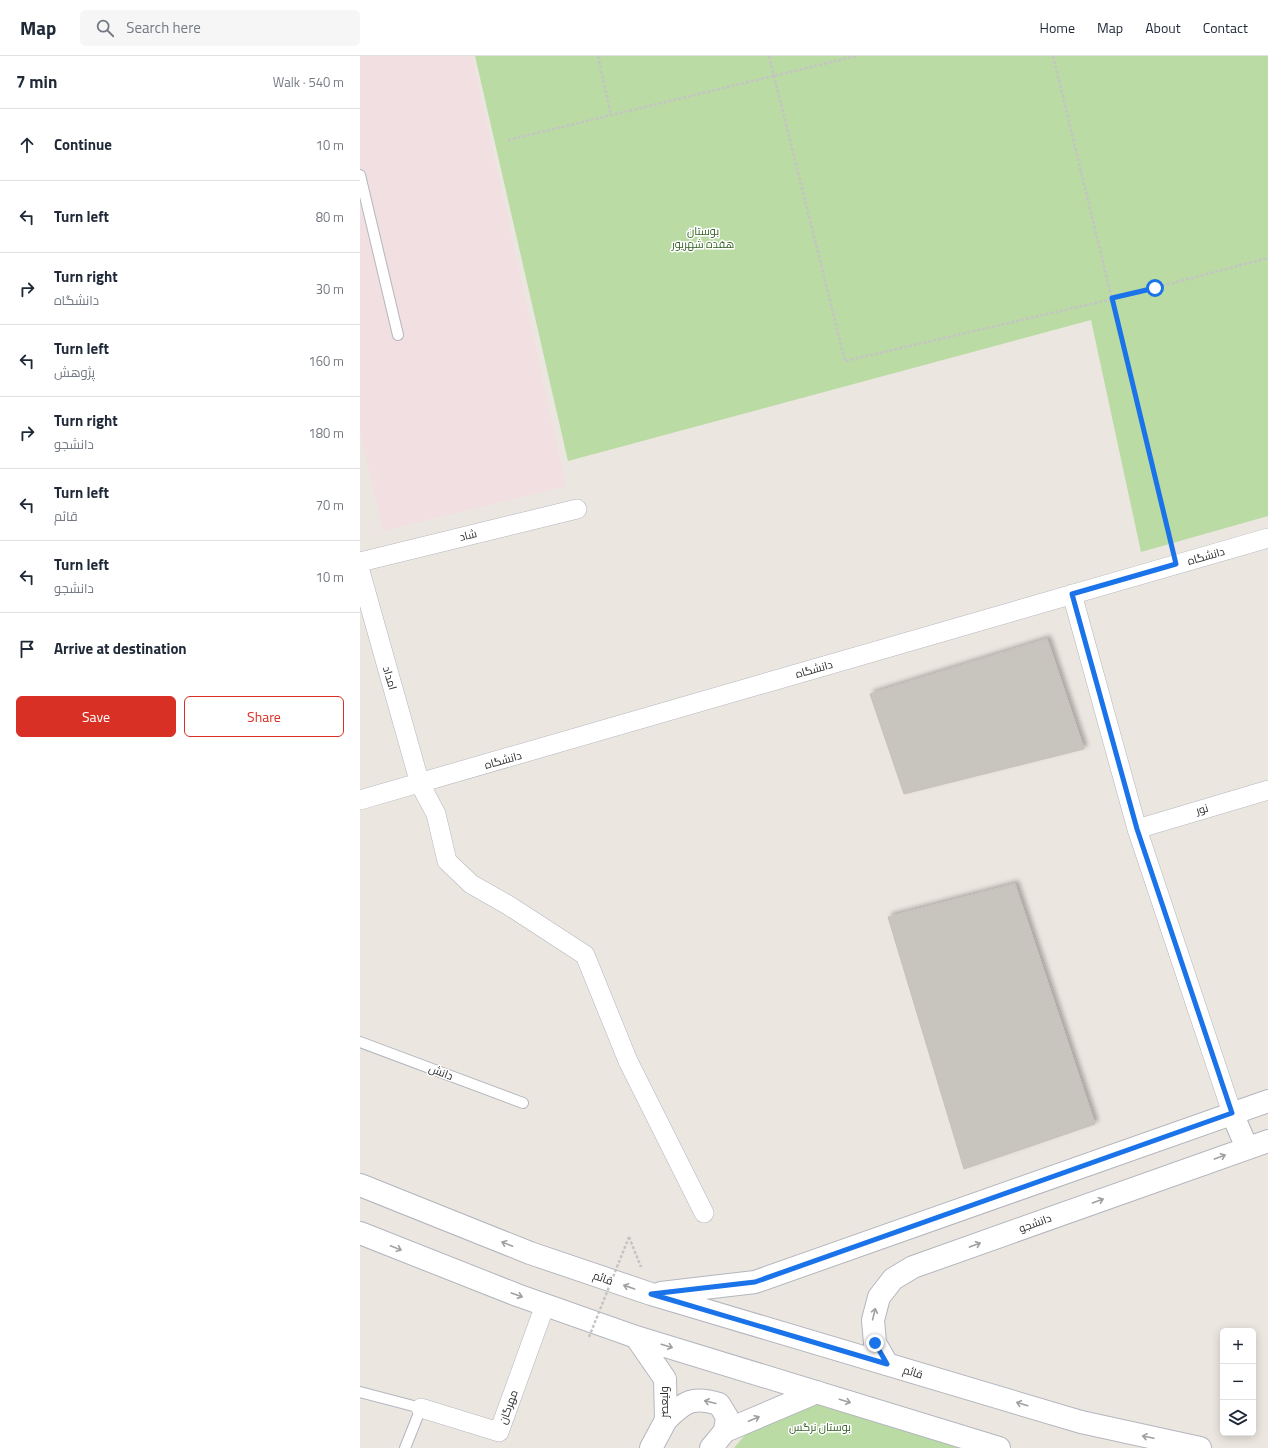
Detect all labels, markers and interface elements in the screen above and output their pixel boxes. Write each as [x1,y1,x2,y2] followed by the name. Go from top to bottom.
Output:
[80,10,360,46] search box
[20,13,56,42] text: Map
[126,16,201,39] text: Search here
[94,17,116,39] icon: search
[1040,17,1075,38] text: Home
[1097,17,1123,38] text: Map
[1145,17,1181,38] text: About
[1203,17,1248,38] text: Contact
[16,69,57,95] text: 7 min
[273,72,344,92] text: Walk · 540 m
[54,133,112,156] text: Continue
[16,134,38,156] icon: ahead
[316,135,344,155] text: 10 m
[54,205,109,228] text: Turn left
[16,206,38,228] icon: left
[316,207,344,227] text: 80 m
[671,223,734,252] park label: بوستان هفده شهریور
[54,265,118,288] text: Turn right
[16,278,38,300] icon: right
[316,279,344,299] text: 30 m
[1146,279,1164,297] route start
[54,290,99,310] text: دانشگاه
[54,337,109,360] text: Turn left
[16,350,38,372] icon: left
[308,351,344,371] text: 160 m
[54,362,95,382] text: پژوهش
[54,409,118,432] text: Turn right
[16,422,38,444] icon: right
[308,423,344,443] text: 180 m
[54,434,94,454] text: دانشجو
[54,481,109,504] text: Turn left
[16,494,38,516] icon: left
[316,495,344,515] text: 70 m
[54,506,78,526] text: قائم
[457,525,479,545] street label: شاد
[1185,543,1227,569] street label: دانشگاه
[54,553,109,576] text: Turn left
[16,566,38,588] icon: left
[316,567,344,587] text: 10 m
[54,578,94,598] text: دانشجو
[54,637,187,660] text: Arrive at destination
[16,638,38,660] icon: arrive
[793,656,835,682] street label: دانشگاه
[379,664,401,692] street label: امداد
[16,696,176,737] button: Save
[184,696,344,737] button: Share
[482,747,524,773] street label: دانشگاه
[1193,800,1210,819] street label: نور
[426,1060,456,1084] street label: دانش
[1214,1153,1226,1161] one-way arrow
[1091,1197,1104,1204] one-way arrow
[1016,1210,1054,1236] street label: دانشجو
[501,1239,513,1247] one-way arrow
[969,1240,981,1248] one-way arrow
[390,1244,402,1252] one-way arrow
[591,1267,615,1289] street label: قائم
[624,1282,636,1290] one-way arrow
[511,1292,523,1300] one-way arrow
[871,1308,879,1321] one-way arrow
[1220,1328,1256,1436] map controls
[1220,1328,1256,1364] button: +
[866,1334,884,1352] route end
[660,1343,673,1350] one-way arrow
[901,1361,925,1383] street label: قائم
[1220,1364,1256,1400] button: −
[656,1386,672,1419] street label: ولیعصر
[494,1388,522,1426] street label: مهرگان
[704,1397,717,1405] one-way arrow
[838,1398,851,1405] one-way arrow
[1016,1400,1029,1407] one-way arrow
[1220,1400,1256,1436] button: layers
[747,1415,759,1422] one-way arrow
[789,1419,851,1435] park label: بوستان نرگس
[1142,1432,1155,1440] one-way arrow

